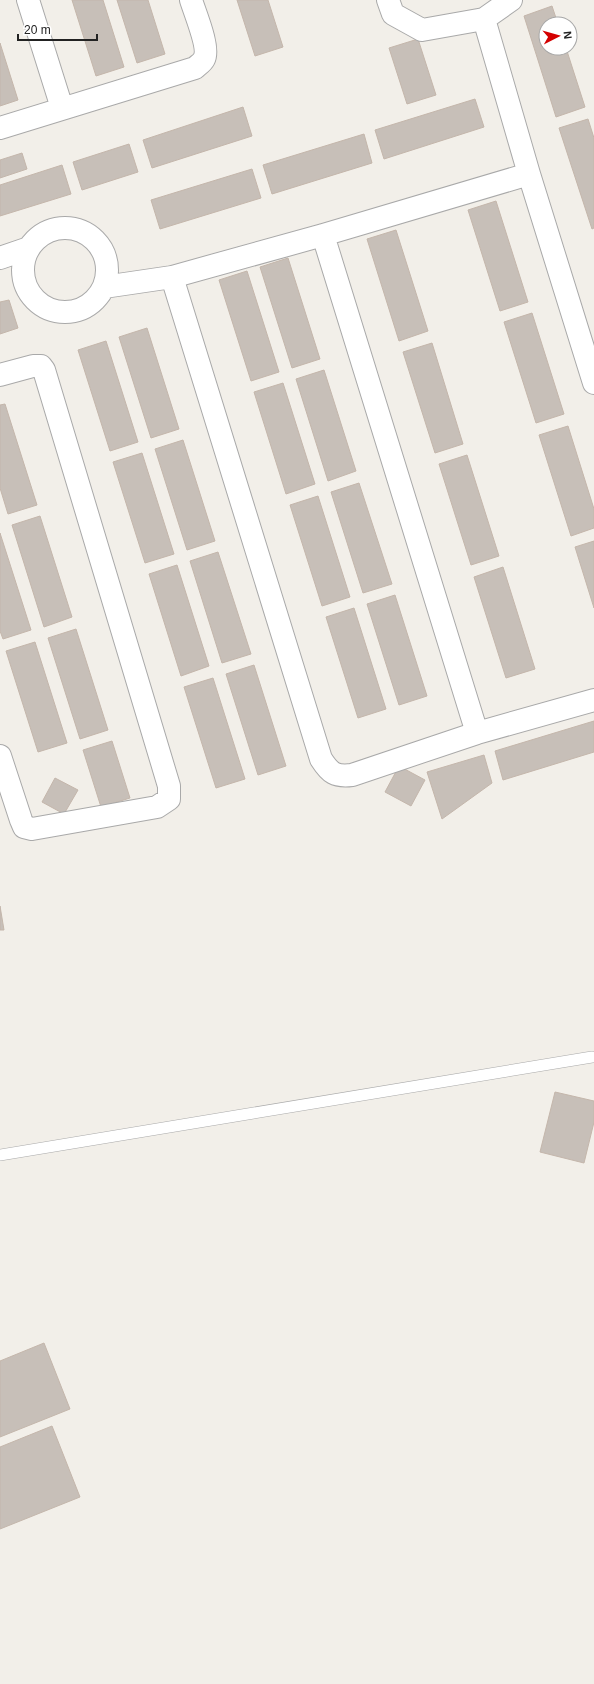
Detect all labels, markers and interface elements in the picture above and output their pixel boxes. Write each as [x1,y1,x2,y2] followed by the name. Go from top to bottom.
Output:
[18,16,97,42] scale bar
[538,16,578,56] north arrow
[24,23,51,37] text: 20 m
[562,30,574,40] text: N

